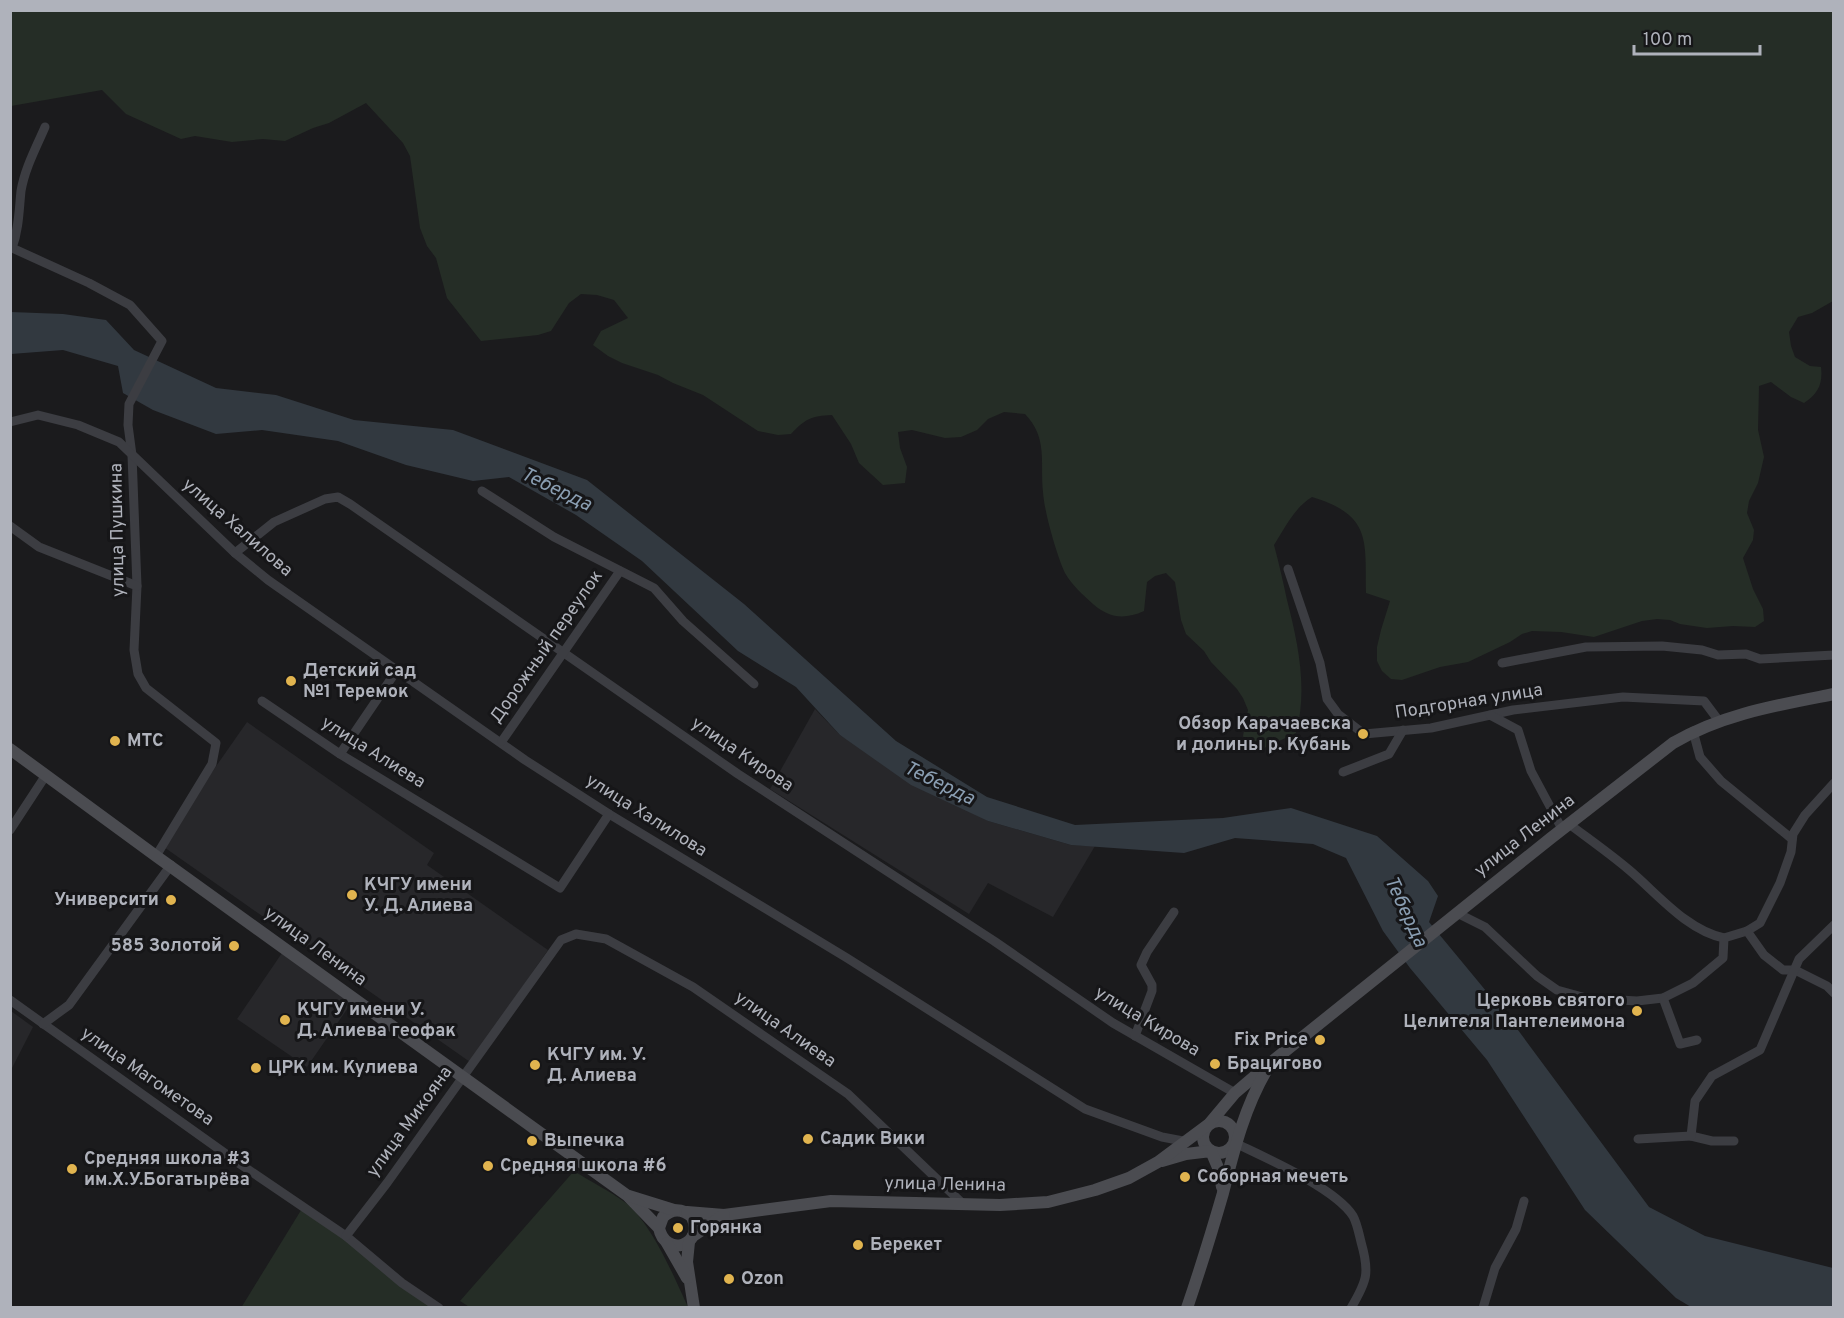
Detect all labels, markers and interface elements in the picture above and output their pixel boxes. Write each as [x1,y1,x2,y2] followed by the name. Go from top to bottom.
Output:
[1634,18,1760,56] scale bar
[1643,29,1692,52] text: 100 m
[516,462,596,519] water label: Теберда
[105,463,131,597] street label: улица Пушкина
[177,474,297,582] street label: улица Халилова
[485,566,609,728] street label: Дорожный переулок
[303,660,416,704] place label: Детский сад №1 Теремок
[284,674,298,688] marker: Детский сад №1 Теремок
[1394,679,1544,725] street label: Подгорная улица
[317,712,429,794] street label: улица Алиева
[686,712,798,798] street label: улица Кирова
[1176,713,1351,757] place label: Обзор Карачаевска и долины р. Кубань
[1356,727,1370,741] marker: Обзор Карачаевска и долины р. Кубань
[127,730,164,753] place label: МТС
[108,734,122,748] marker: МТС
[899,756,979,813] water label: Теберда
[581,769,711,863] street label: улица Халилова
[1470,790,1580,882] street label: улица Ленина
[1377,872,1433,952] water label: Теберда
[364,874,473,918] place label: КЧГУ имени У. Д. Алиева
[345,888,359,902] marker: КЧГУ имени У. Д. Алиева
[54,889,159,912] place label: Университи
[164,893,178,907] marker: Университи
[259,902,371,992] street label: улица Ленина
[111,935,222,958] place label: 585 Золотой
[227,939,241,953] marker: 585 Золотой
[1090,982,1204,1062] street label: улица Кирова
[730,987,840,1073] street label: улица Алиева
[1403,990,1625,1034] place label: Церковь святого Целителя Пантелеимона
[297,999,456,1043] place label: КЧГУ имени У. Д. Алиева геофак
[1630,1004,1644,1018] marker: Церковь святого Целителя Пантелеимона
[278,1013,292,1027] marker: КЧГУ имени У. Д. Алиева геофак
[76,1022,218,1132] street label: улица Магометова
[1234,1029,1308,1052] place label: Fix Price
[1313,1033,1327,1047] marker: Fix Price
[547,1044,646,1088] place label: КЧГУ им. У. Д. Алиева
[1227,1053,1322,1076] place label: Брацигово
[268,1057,418,1080] place label: ЦРК им. Кулиева
[1208,1057,1222,1071] marker: Брацигово
[528,1058,542,1072] marker: КЧГУ им. У. Д. Алиева
[249,1061,263,1075] marker: ЦРК им. Кулиева
[362,1062,458,1182] street label: улица Микояна
[820,1128,925,1151] place label: Садик Вики
[544,1130,625,1153] place label: Выпечка
[801,1132,815,1146] marker: Садик Вики
[525,1134,539,1148] marker: Выпечка
[84,1148,250,1192] place label: Средняя школа #3 им.Х.У.Богатырёва
[500,1155,667,1178] place label: Средняя школа #6
[481,1159,495,1173] marker: Средняя школа #6
[65,1162,79,1176] marker: Средняя школа #3 им.Х.У.Богатырёва
[1197,1166,1349,1189] place label: Соборная мечеть
[1178,1170,1192,1184] marker: Соборная мечеть
[884,1172,1006,1198] street label: улица Ленина
[690,1217,762,1240] place label: Горянка
[671,1221,685,1235] marker: Горянка
[870,1234,943,1257] place label: Берекет
[851,1238,865,1252] marker: Берекет
[741,1268,784,1291] place label: Ozon
[722,1272,736,1286] marker: Ozon

